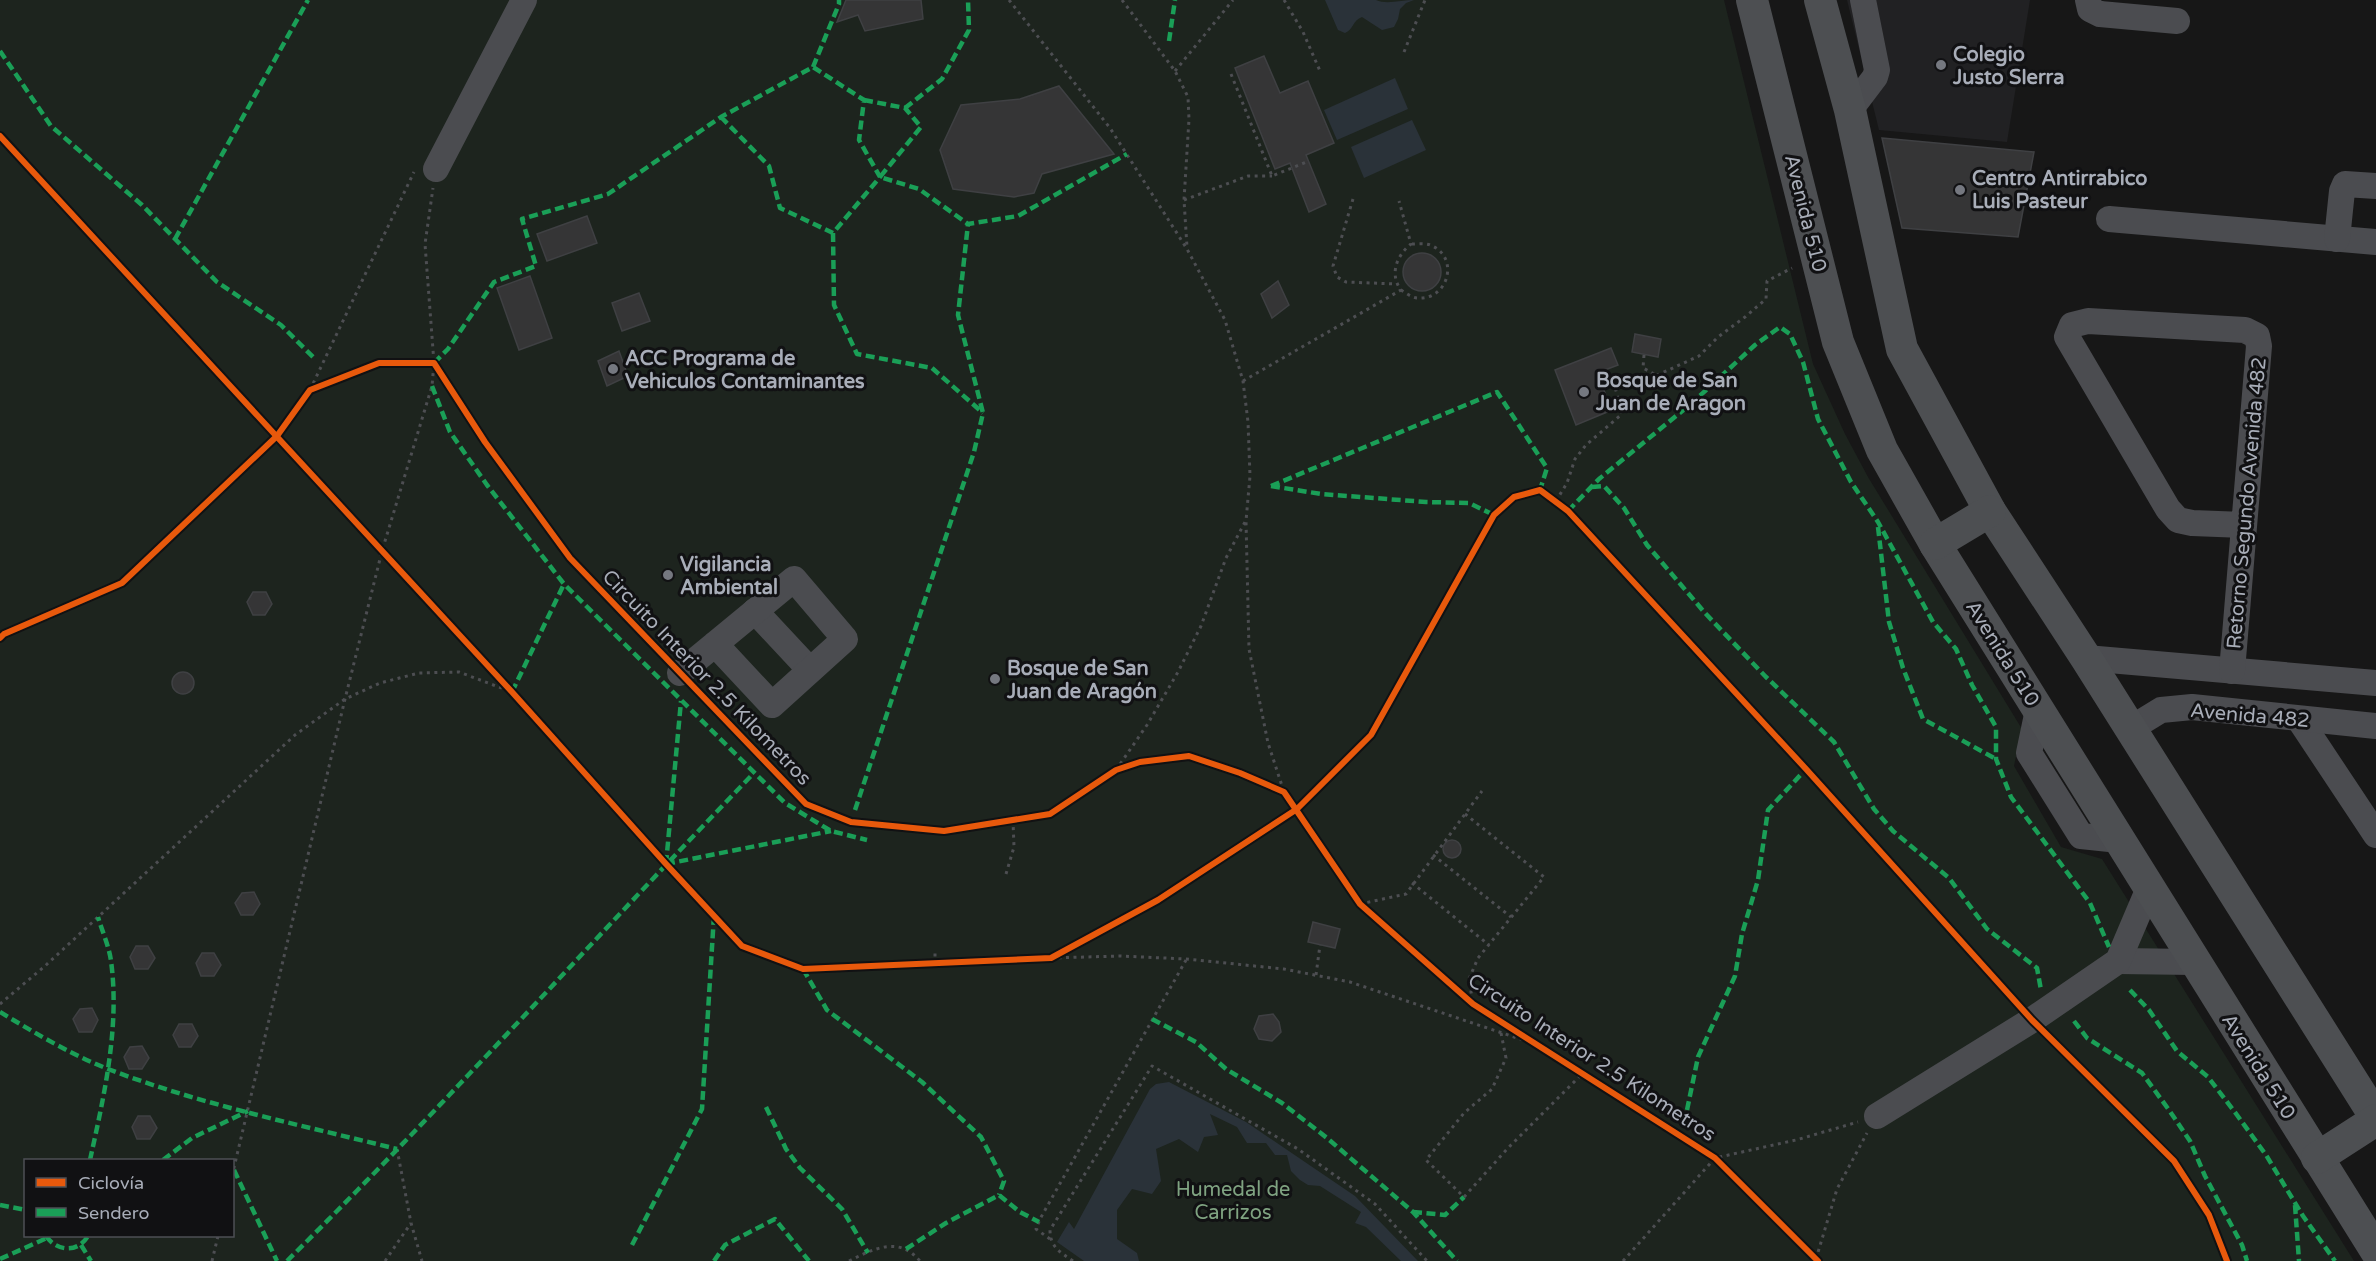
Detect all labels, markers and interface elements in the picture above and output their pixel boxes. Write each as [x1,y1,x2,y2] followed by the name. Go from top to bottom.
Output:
[1952,43,2065,90] place label: Colegio Justo SIerra
[1934,58,1948,72] marker: Colegio Justo SIerra
[1779,152,1831,274] street label: Avenida 510
[1972,167,2147,214] place label: Centro Antirrabico Luis Pasteur
[1953,183,1967,197] marker: Centro Antirrabico Luis Pasteur
[625,347,865,394] place label: ACC Programa de Vehiculos Contaminantes
[2222,356,2272,650] street label: Retorno Segundo Avenida 482
[606,362,620,376] marker: ACC Programa de Vehiculos Contaminantes
[1595,369,1746,416] place label: Bosque de San Juan de Aragon
[1577,385,1591,399] marker: Bosque de San Juan de Aragon
[680,553,778,600] place label: Vigilancia Ambiental
[597,565,816,790] street label: Circuito Interior 2.5 Kilometros
[661,568,675,582] marker: Vigilancia Ambiental
[1960,596,2044,711] street label: Avenida 510
[1006,657,1157,704] place label: Bosque de San Juan de Aragón
[988,672,1002,686] marker: Bosque de San Juan de Aragón
[2189,699,2311,733] street label: Avenida 482
[1463,969,1720,1147] street label: Circuito Interior 2.5 Kilometros
[2216,1009,2300,1124] street label: Avenida 510
[24,1159,234,1237] legend
[78,1172,144,1194] text: Ciclovía
[1176,1178,1290,1225] park label: Humedal de Carrizos
[78,1202,149,1224] text: Sendero

